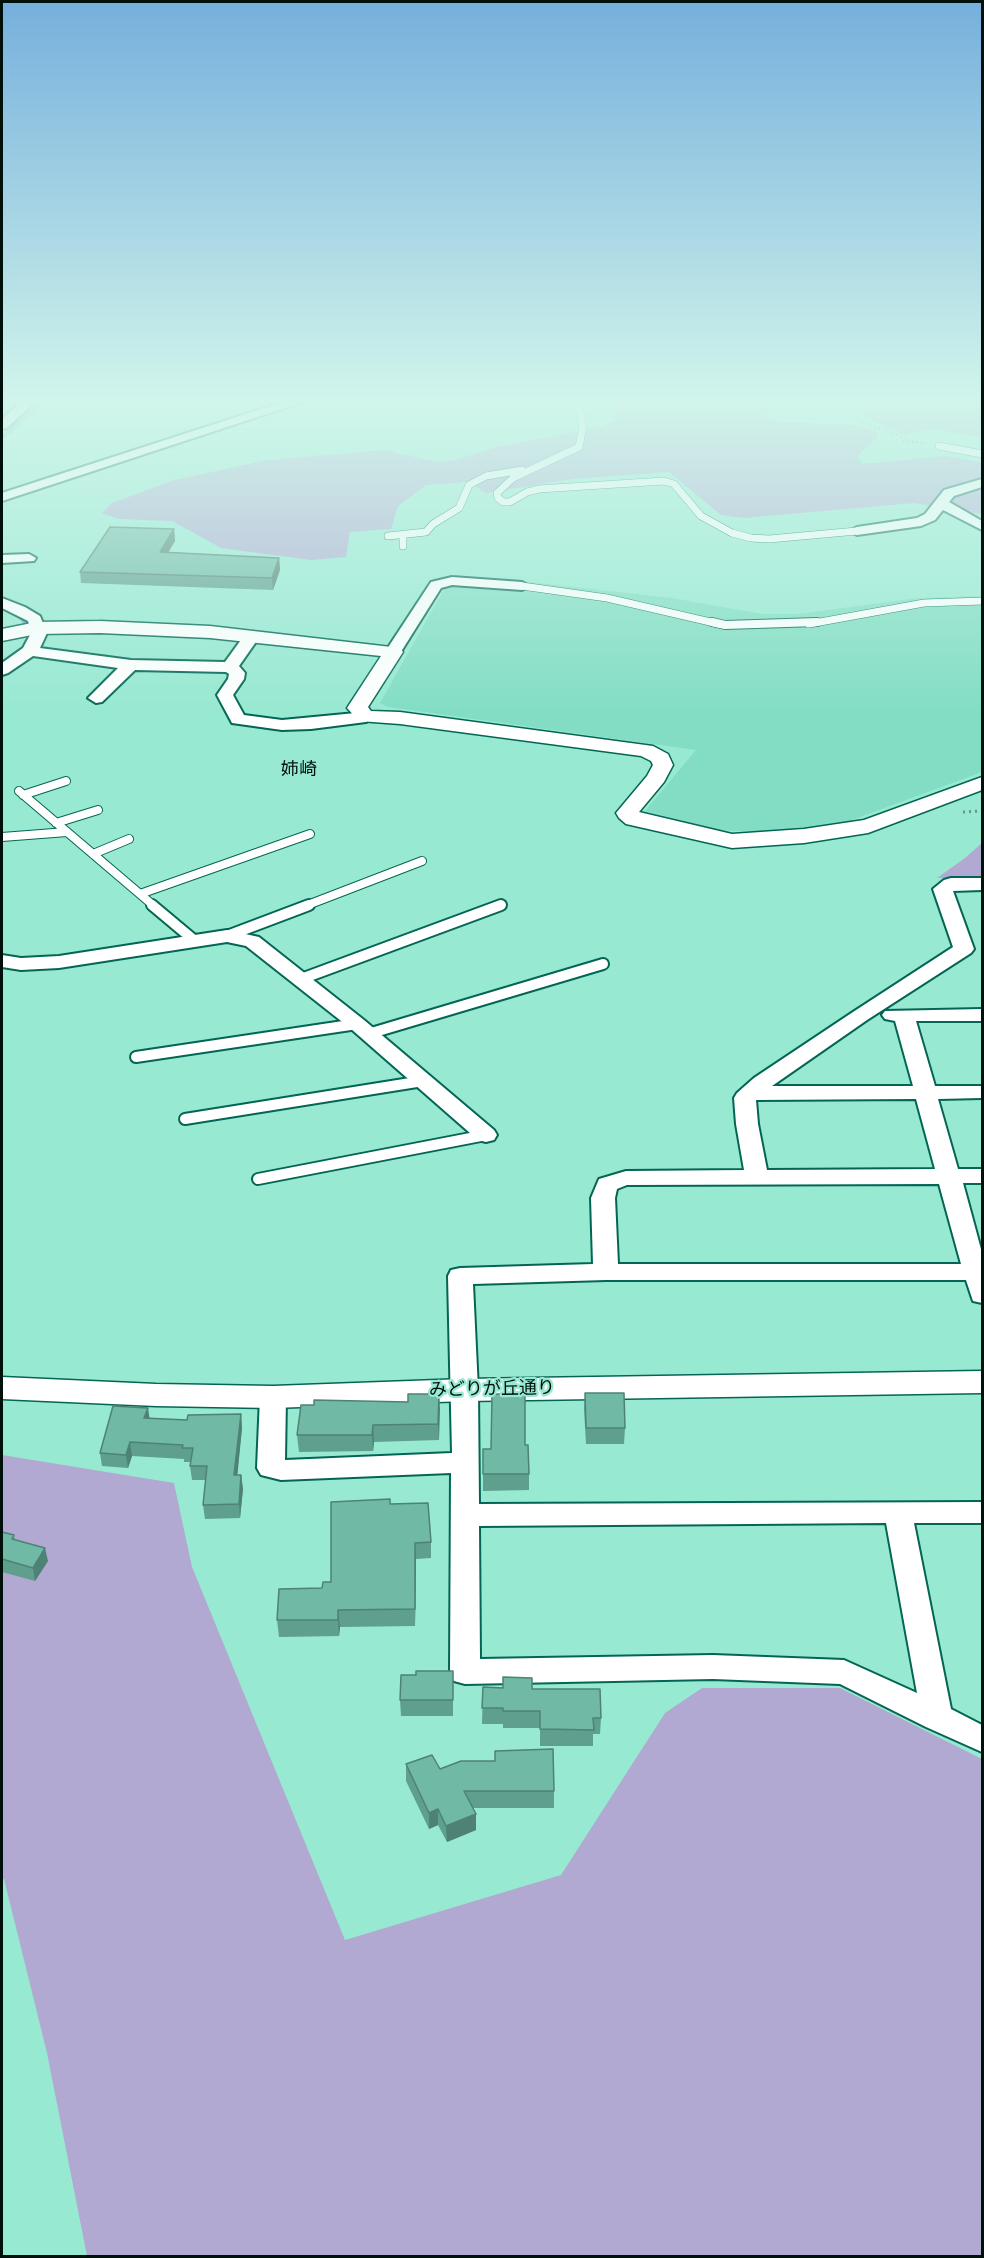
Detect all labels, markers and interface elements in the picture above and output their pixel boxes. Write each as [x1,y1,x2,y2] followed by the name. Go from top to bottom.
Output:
[281,760,317,782] district label: 姉崎
[429,1378,555,1402] street label: みどりが丘通り

